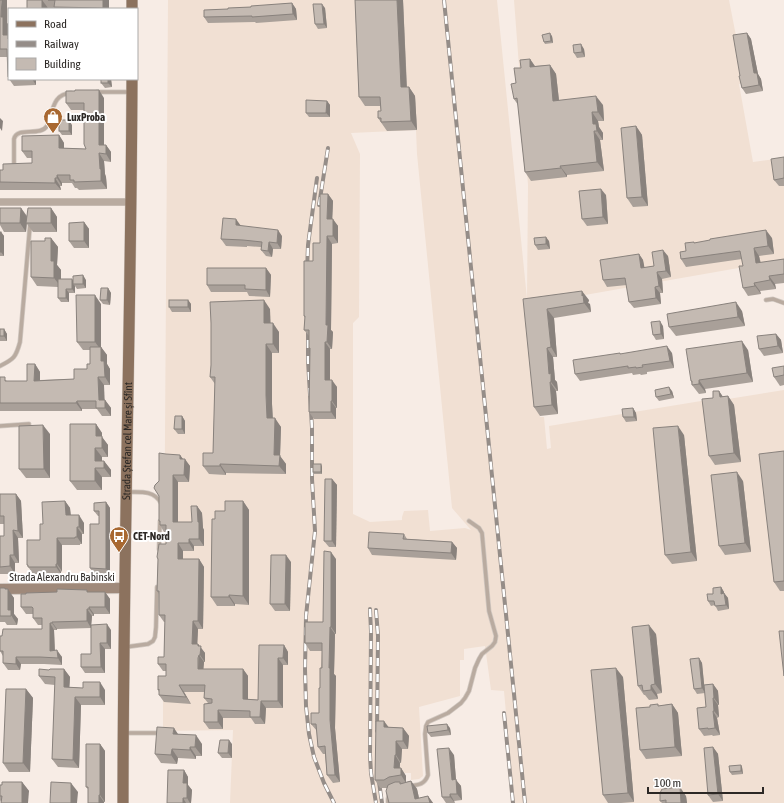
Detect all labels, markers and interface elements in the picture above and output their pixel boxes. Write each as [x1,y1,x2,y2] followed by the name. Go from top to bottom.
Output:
[8,8,138,80] legend
[44,17,67,31] text: Road
[44,37,79,51] text: Railway
[44,57,82,71] text: Building
[42,106,64,134] shop icon: LuxProba
[67,111,105,123] place label: LuxProba
[120,382,134,500] street label: Strada Ștefan cel Mare și Sfînt
[108,525,130,553] bus stop icon: CET-Nord
[133,530,170,542] place label: CET-Nord
[9,571,115,583] street label: Strada Alexandru Babinski
[648,769,763,795] scale bar
[654,776,681,790] text: 100 m

